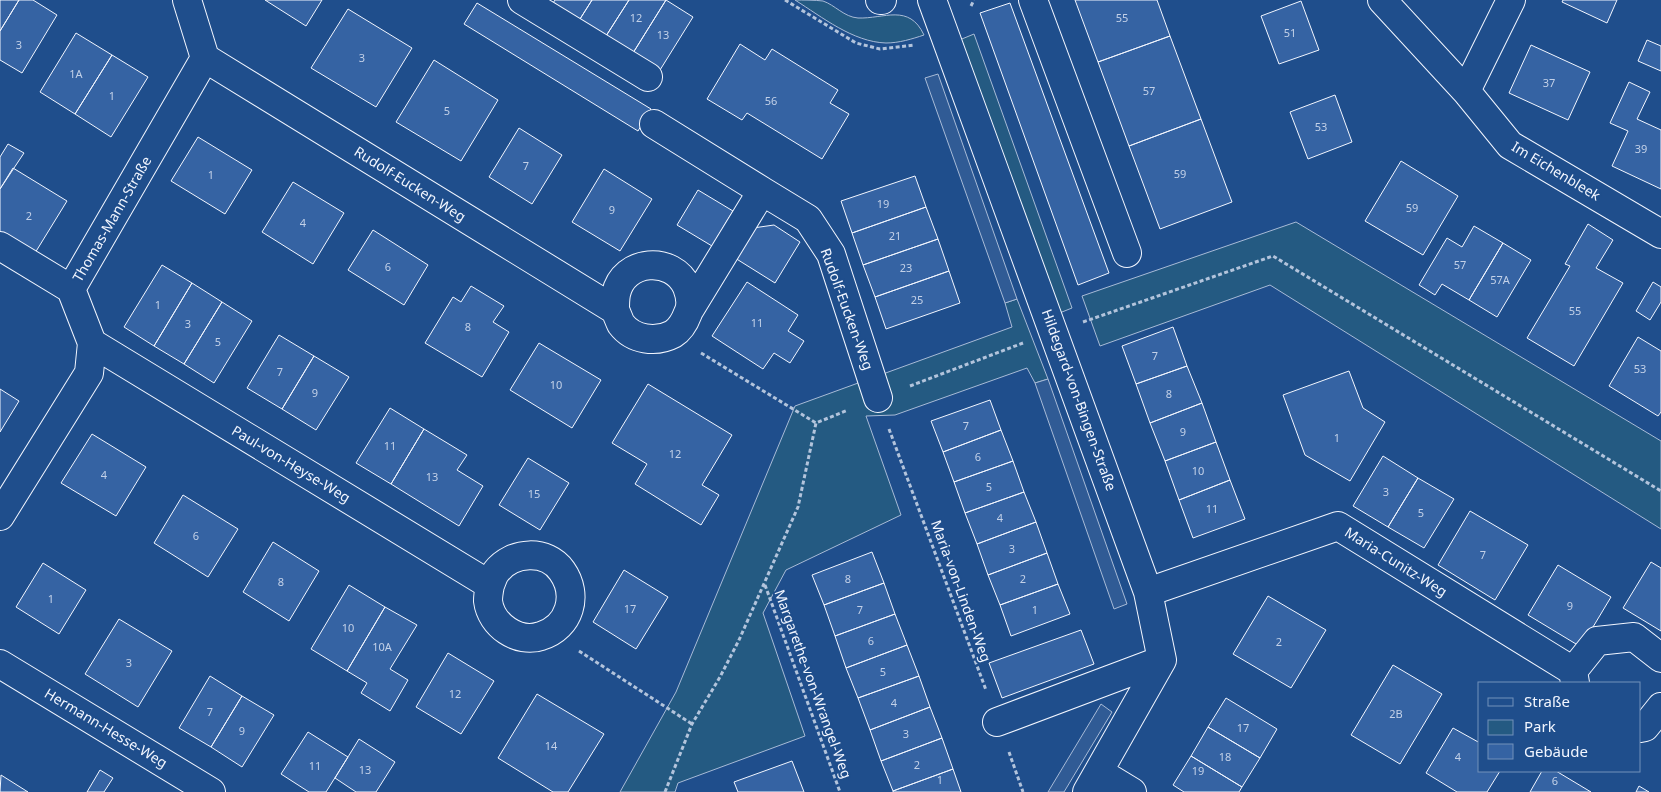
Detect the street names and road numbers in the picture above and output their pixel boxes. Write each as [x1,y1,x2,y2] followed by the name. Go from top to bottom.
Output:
[1508,137,1605,205] street label: Im Eichenbleek
[351,142,470,226] street label: Rudolf-Eucken-Weg
[68,152,155,285] street label: Thomas-Mann-Straße
[817,245,878,372] street label: Rudolf-Eucken-Weg
[1038,306,1121,493] street label: Hildegard-von-Bingen-Straße
[228,421,354,507] street label: Paul-von-Heyse-Weg
[927,517,996,664] street label: Maria-von-Linden-Weg
[1341,522,1451,601] street label: Maria-Cunitz-Weg
[770,587,857,781] street label: Margarethe-von-Wrangel-Weg
[41,683,171,772] street label: Hermann-Hesse-Weg

